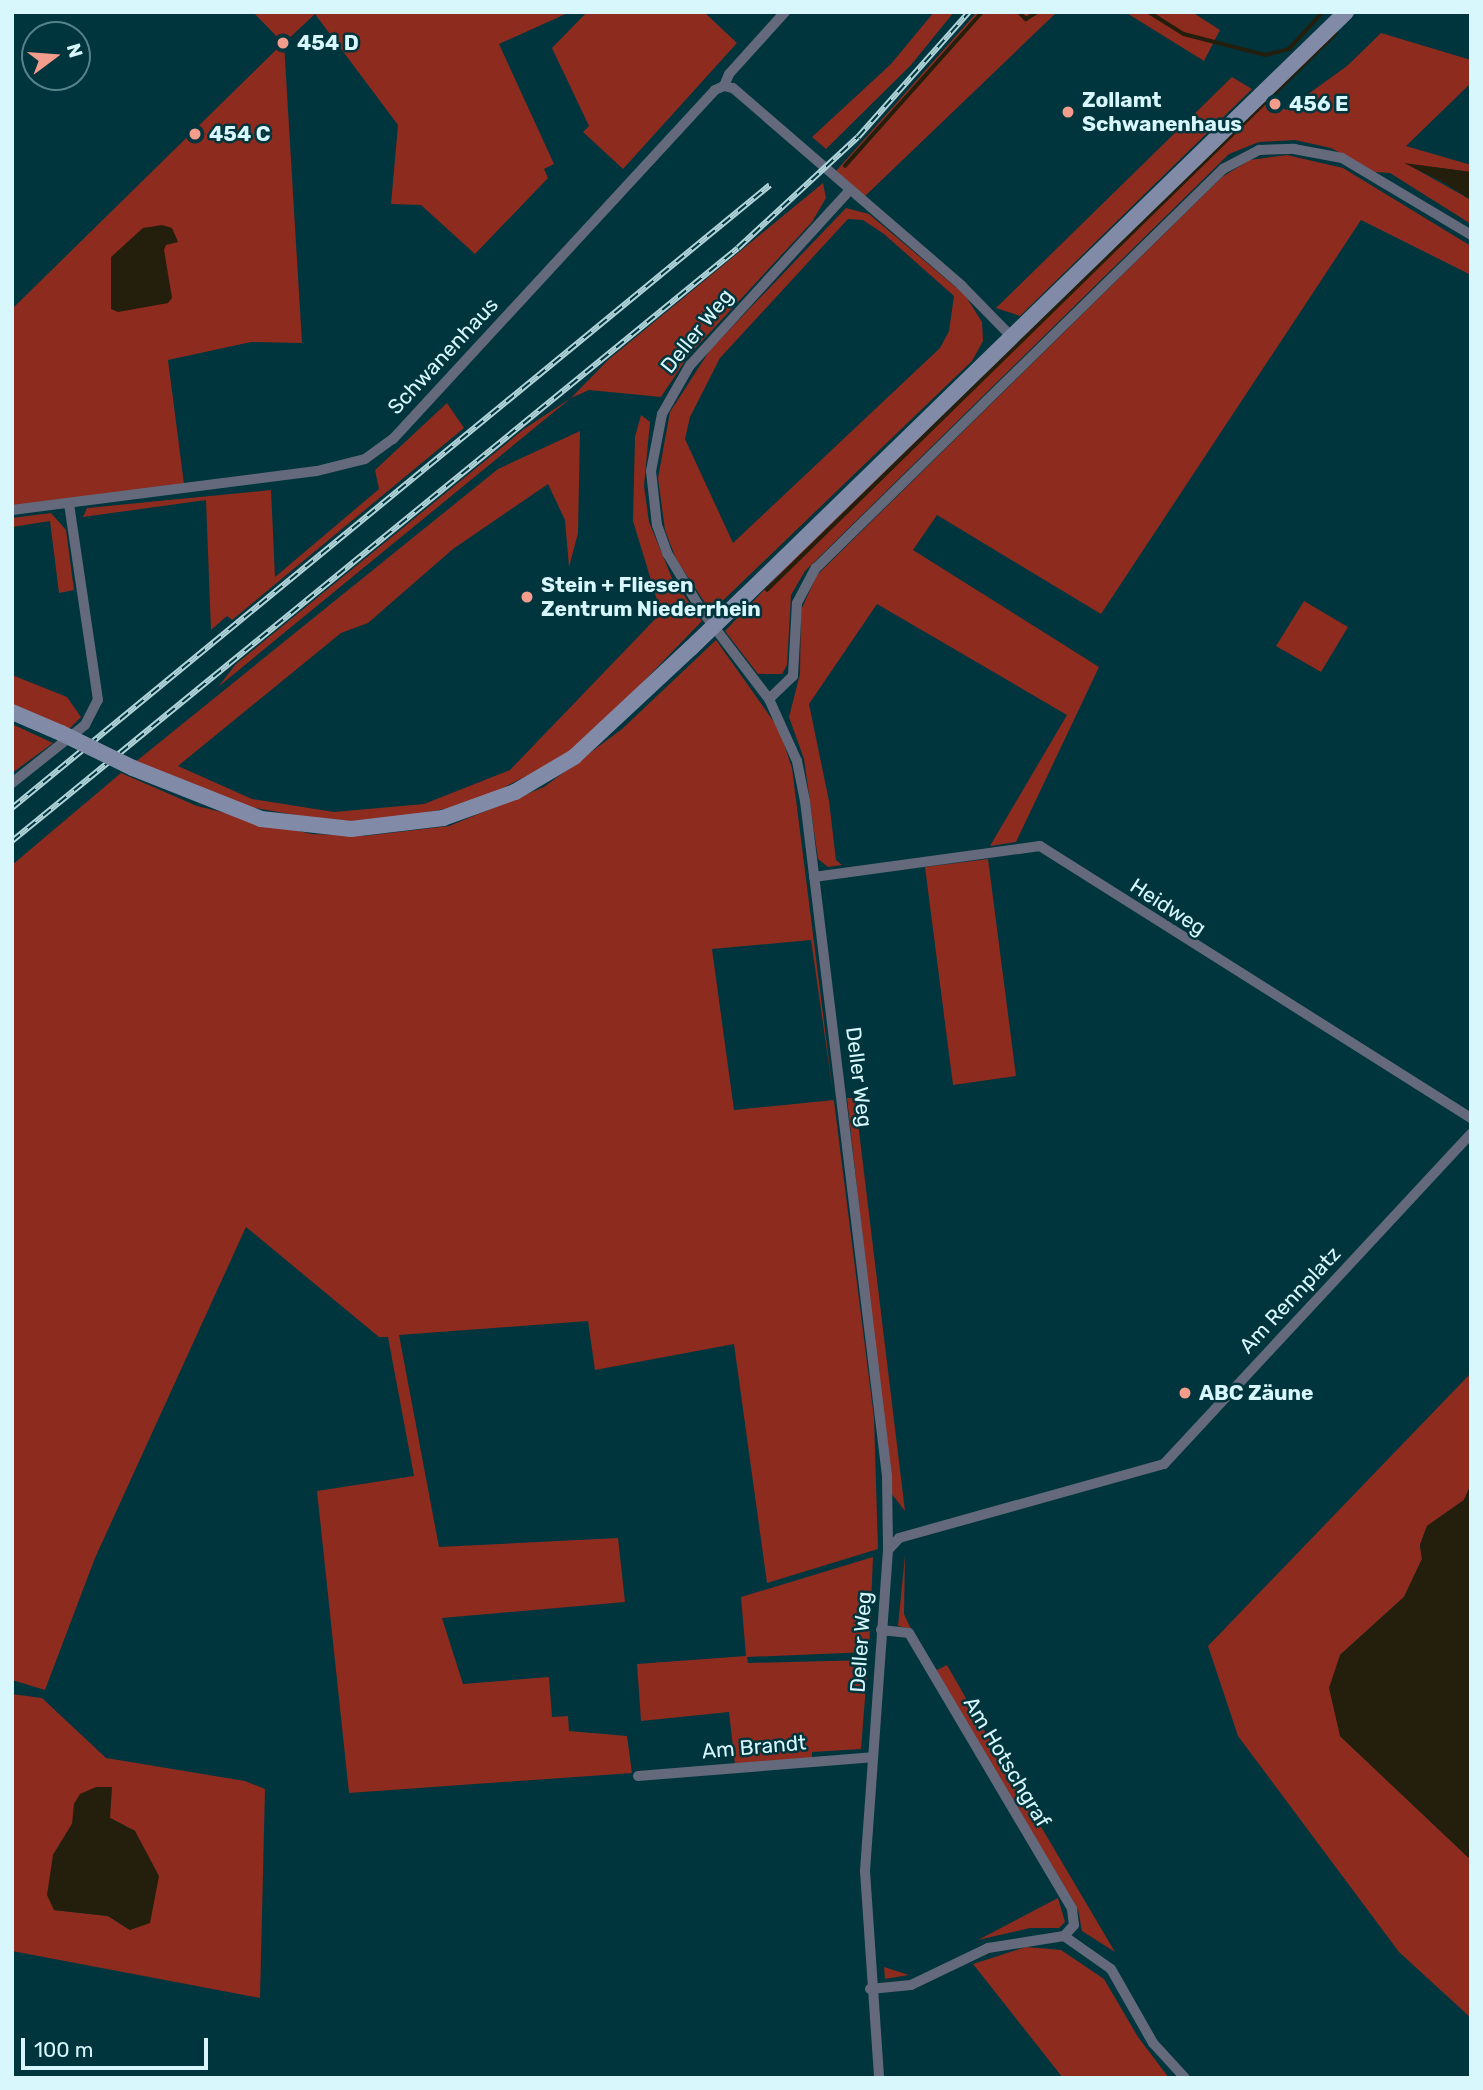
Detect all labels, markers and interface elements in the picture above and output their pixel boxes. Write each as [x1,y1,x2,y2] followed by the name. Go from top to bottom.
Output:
[21,21,91,91] north arrow
[297,30,359,56] place label: 454 D
[275,35,291,51] marker: 454 D
[62,41,88,60] text: N
[1082,87,1242,137] place label: Zollamt Schwanenhaus
[1289,91,1348,117] place label: 456 E
[1267,96,1283,112] marker: 456 E
[1060,104,1076,120] marker: Zollamt Schwanenhaus
[209,121,270,147] place label: 454 C
[187,126,203,142] marker: 454 C
[655,283,739,379] street label: Deller Weg
[383,292,503,420] street label: Schwanenhaus
[541,572,761,622] place label: Stein + Fliesen Zentrum Niederrhein
[519,589,535,605] marker: Stein + Fliesen Zentrum Niederrhein
[1125,873,1211,941] street label: Heidweg
[840,1025,878,1129] street label: Deller Weg
[1234,1241,1346,1359] street label: Am Rennplatz
[1199,1380,1314,1406] place label: ABC Zäune
[1177,1385,1193,1401] marker: ABC Zäune
[845,1590,877,1694] street label: Deller Weg
[958,1692,1056,1832] street label: Am Hotschgraf
[701,1730,807,1764] street label: Am Brandt
[24,2024,212,2068] scale bar
[34,2037,93,2062] text: 100 m

